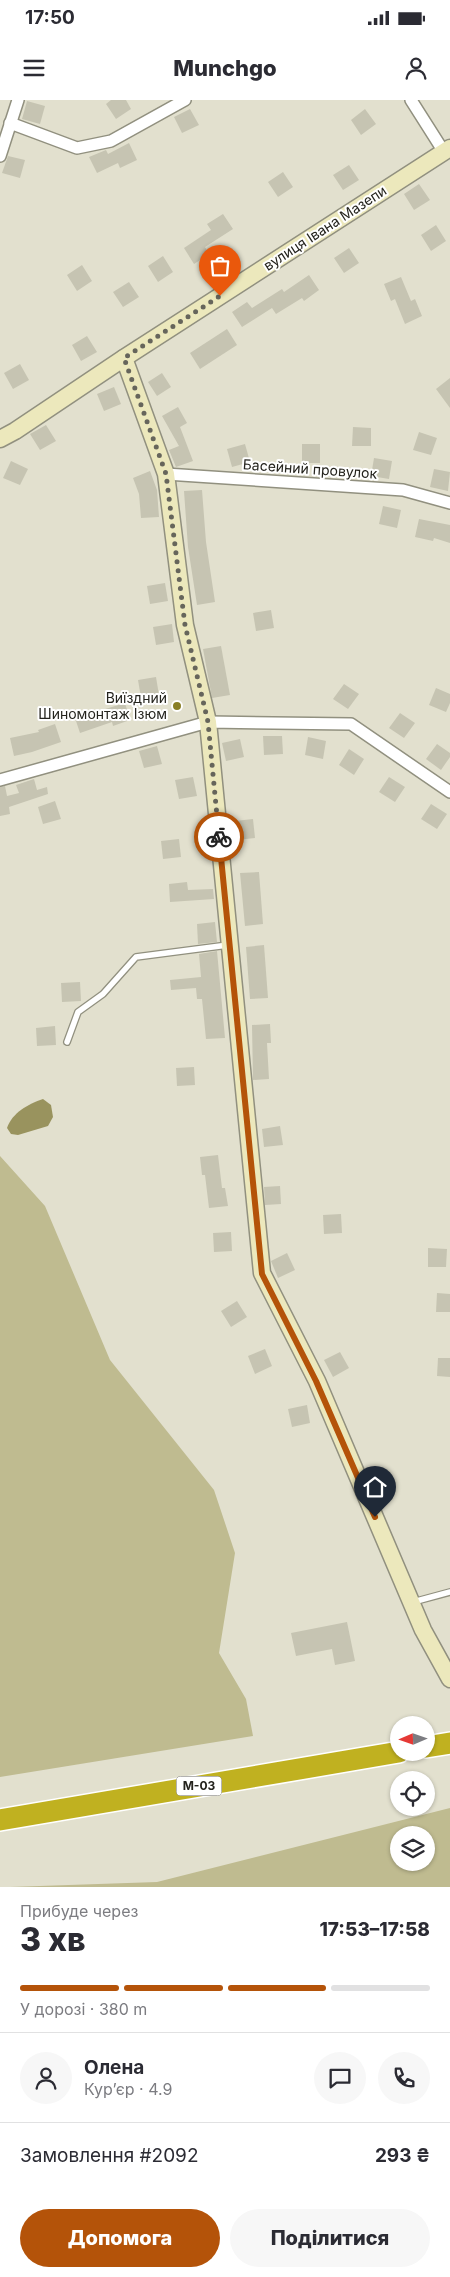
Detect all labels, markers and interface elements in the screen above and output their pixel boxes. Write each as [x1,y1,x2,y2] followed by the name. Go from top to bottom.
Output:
[25,6,75,29] text: 17:50
[20,54,48,82] icon: menu
[402,54,430,82] icon: person
[173,55,277,81] text: Munchgo
[260,181,389,274] street label: вулиця Івана Мазепи
[199,245,241,296] pin
[206,252,234,280] icon: bag
[242,455,378,482] street label: Басейний провулок
[38,689,167,722] place label: Виїздний Шиномонтаж Ізюм
[171,700,183,712] marker: Виїздний Шиномонтаж Ізюм
[194,812,244,862] courier
[205,823,233,851] icon: bike
[354,1466,396,1517] pin
[361,1473,389,1501] icon: home
[390,1716,435,1761] north arrow
[390,1716,435,1871] map controls
[390,1771,435,1816] button: locate
[176,1776,222,1795] road number: М-03
[390,1826,435,1871] button: layers
[20,1901,138,1921] text: Прибуде через
[319,1918,430,1941] text: 17:53–17:58
[20,1920,86,1959] text: 3 хв
[20,1999,147,2019] text: У дорозі · 380 m
[20,2052,72,2104] button: person
[314,2052,366,2104] button: chat
[378,2052,430,2104] button: phone
[84,2056,144,2079] text: Олена
[84,2079,172,2099] text: Кур’єр · 4.9
[20,2144,199,2167] text: Замовлення #2092
[375,2144,430,2167] text: 293 ₴
[20,2209,220,2267] button: Допомога
[230,2209,430,2267] button: Поділитися

